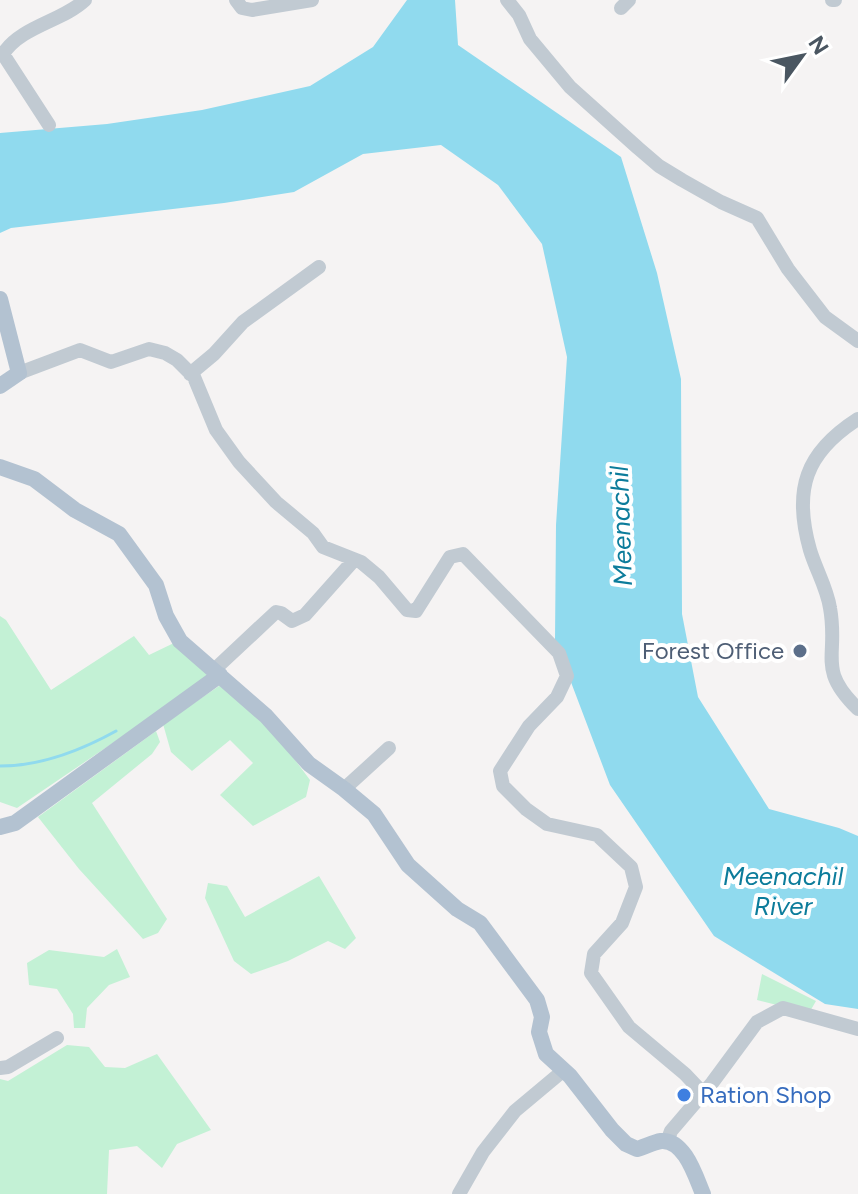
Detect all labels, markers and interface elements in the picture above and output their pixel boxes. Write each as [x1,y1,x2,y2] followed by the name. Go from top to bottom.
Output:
[762,16,842,96] north arrow
[802,31,834,60] text: N
[603,465,639,587] water label: Meenachil
[642,636,784,665] place label: Forest Office
[791,642,809,660] marker: Forest Office
[723,860,844,922] water label: Meenachil River
[700,1080,831,1109] place label: Ration Shop
[675,1086,693,1104] marker: Ration Shop

